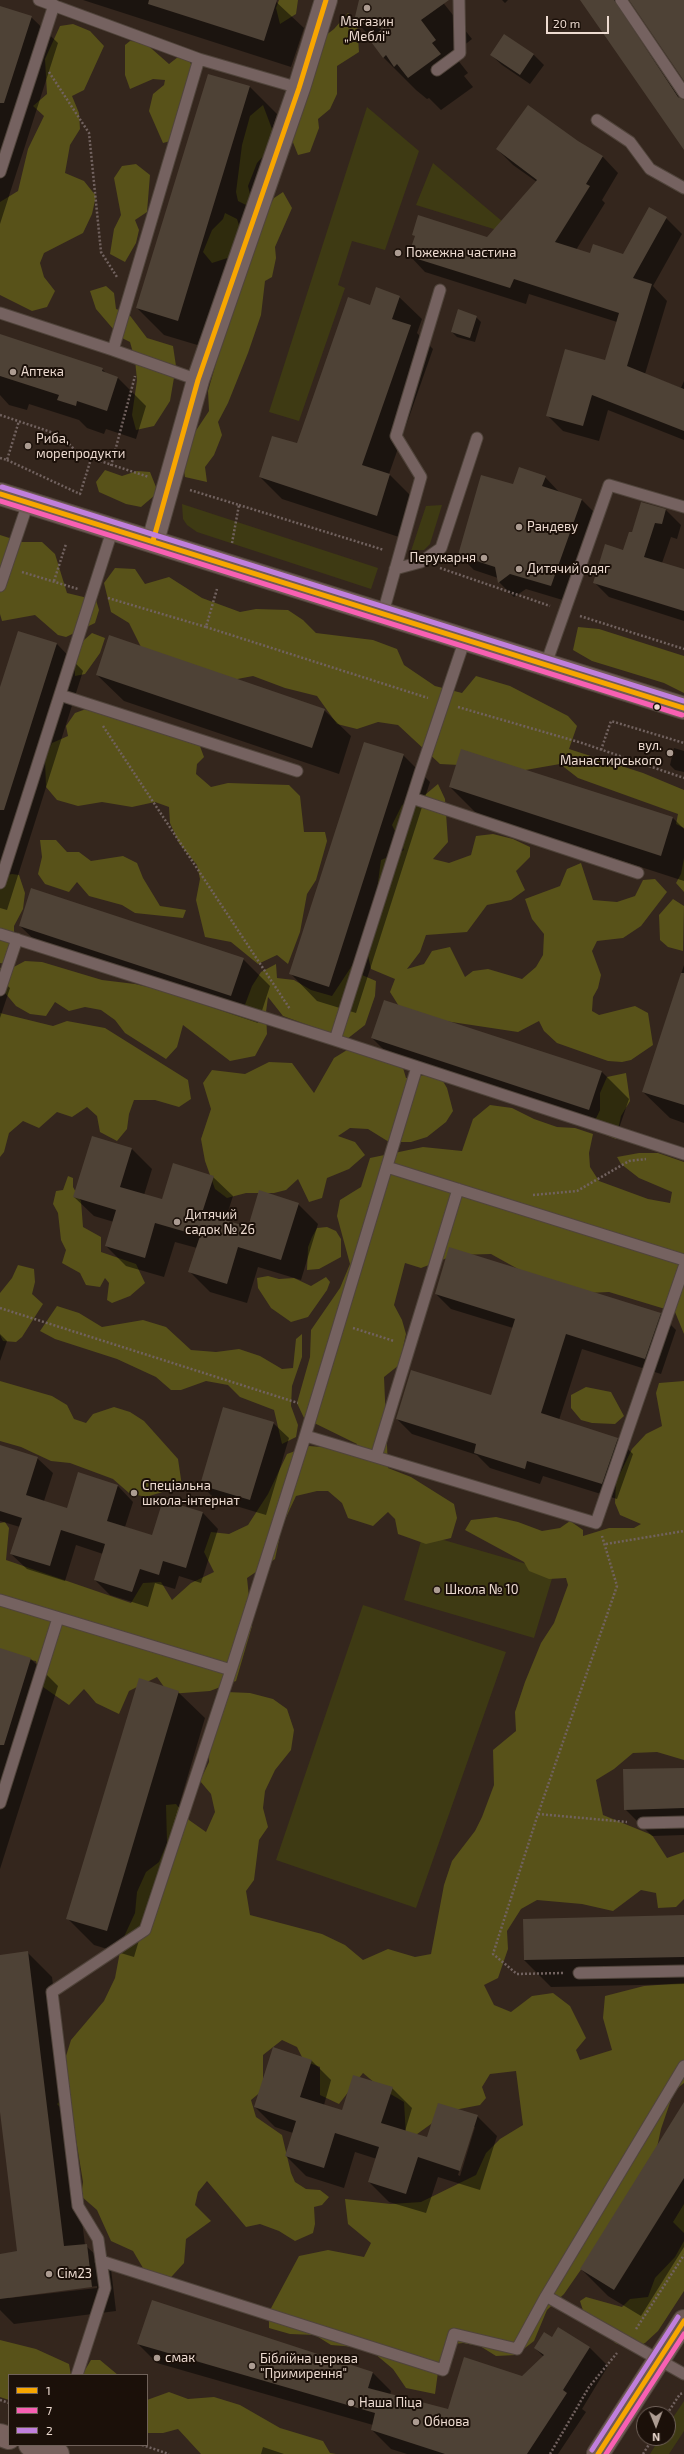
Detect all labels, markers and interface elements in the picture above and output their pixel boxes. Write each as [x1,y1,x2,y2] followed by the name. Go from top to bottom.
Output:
[362,3,372,13] marker: Магазин „Меблі“
[548,8,611,34] scale bar
[340,14,394,45] place label: Магазин „Меблі“
[553,16,580,30] text: 20 m
[406,245,516,261] place label: Пожежна частина
[393,248,403,258] marker: Пожежна частина
[21,364,64,380] place label: Аптека
[8,367,18,377] marker: Аптека
[36,431,125,462] place label: Риба, морепродукти
[23,441,33,451] marker: Риба, морепродукти
[527,519,578,535] place label: Рандеву
[514,522,524,532] marker: Рандеву
[410,550,476,566] place label: Перукарня
[479,553,489,563] marker: Перукарня
[527,561,610,577] place label: Дитячий одяг
[514,564,524,574] marker: Дитячий одяг
[652,702,662,712] unlabelled marker
[560,738,662,769] place label: вул. Манастирського
[665,748,675,758] marker: вул. Манастирського
[185,1207,255,1238] place label: Дитячий садок № 26
[172,1217,182,1227] marker: Дитячий садок № 26
[142,1478,240,1509] place label: Спеціальна школа-інтернат
[129,1488,139,1498] marker: Спеціальна школа-інтернат
[445,1582,518,1598] place label: Школа № 10
[432,1585,442,1595] marker: Школа № 10
[57,2266,92,2282] place label: Сім23
[44,2269,54,2279] marker: Сім23
[165,2350,195,2366] place label: смак
[260,2351,358,2382] place label: Біблійна церква "Примирення"
[152,2353,162,2363] marker: смак
[247,2361,257,2371] marker: Біблійна церква "Примирення"
[8,2374,148,2446] legend
[46,2383,51,2397] text: 1
[359,2395,422,2411] place label: Наша Піца
[346,2398,356,2408] marker: Наша Піца
[46,2403,52,2417] text: 7
[636,2406,676,2446] north arrow
[424,2414,470,2430] place label: Обнова
[411,2417,421,2427] marker: Обнова
[46,2423,53,2437] text: 2
[652,2431,660,2444] text: N

